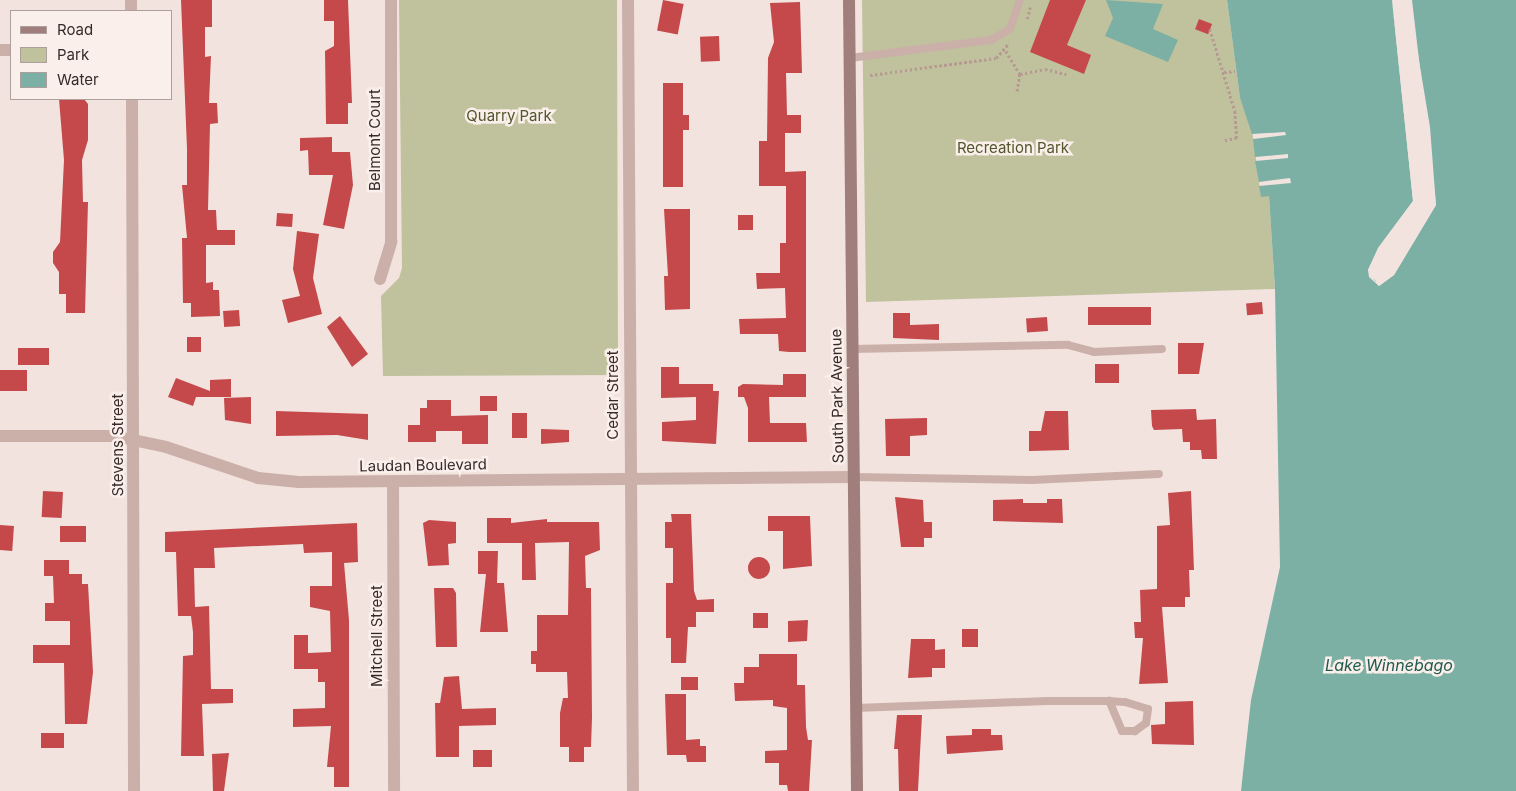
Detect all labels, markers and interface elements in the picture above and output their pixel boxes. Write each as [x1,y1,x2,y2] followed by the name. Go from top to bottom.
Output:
[10,10,172,100] legend
[57,20,93,39] text: Road
[57,45,89,64] text: Park
[57,70,99,89] text: Water
[366,89,384,191] street label: Belmont Court
[466,107,552,125] park label: Quarry Park
[957,139,1069,157] park label: Recreation Park
[827,329,847,463] street label: South Park Avenue
[604,350,622,440] street label: Cedar Street
[109,393,127,497] street label: Stevens Street
[359,455,487,475] street label: Laudan Boulevard
[368,585,386,687] street label: Mitchell Street
[1325,655,1453,675] water label: Lake Winnebago

